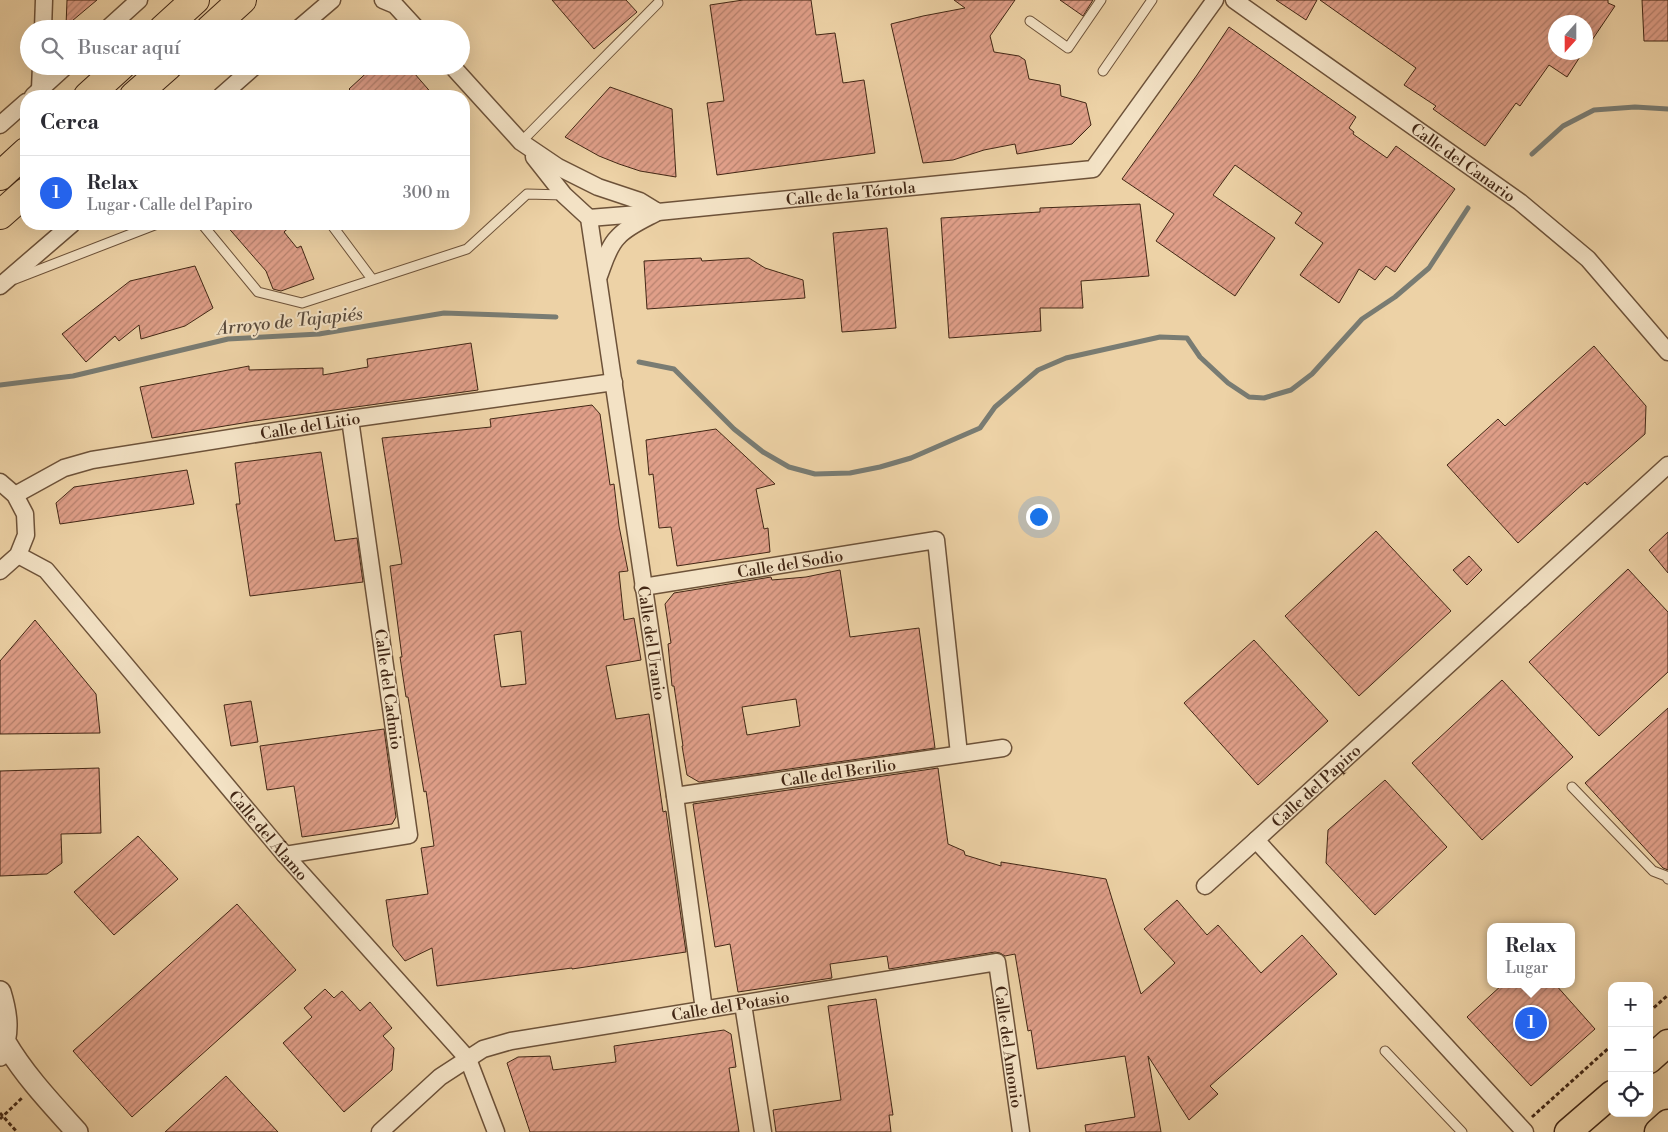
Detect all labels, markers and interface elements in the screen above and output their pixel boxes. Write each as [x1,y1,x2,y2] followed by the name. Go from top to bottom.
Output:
[1548,15,1593,60] north arrow
[20,20,470,75] search box
[38,34,66,62] icon: search
[78,36,180,60] text: Buscar aquí
[40,110,99,136] text: Cerca
[1407,119,1519,207] street label: Calle del Canario
[87,171,138,195] text: Relax
[785,178,917,210] street label: Calle de la Tórtola
[52,183,60,203] text: 1
[403,183,450,203] text: 300 m
[87,195,253,215] text: Lugar · Calle del Papiro
[214,302,364,341] water label: Arroyo de Tajapiés
[259,409,362,444] street label: Calle del Litio
[1026,504,1052,530] your location
[736,546,845,583] street label: Calle del Sodio
[633,584,670,702] street label: Calle del Uranio
[370,628,406,751] street label: Calle del Cadmio
[1268,741,1365,832] street label: Calle del Papiro
[780,755,897,791] street label: Calle del Berilio
[224,787,312,885] street label: Calle del Álamo
[1487,923,1575,988] popup
[1505,934,1557,958] text: Relax
[1505,958,1548,978] text: Lugar
[1608,982,1653,1117] map controls
[1608,982,1653,1027] button: +
[989,985,1027,1109] street label: Calle del Amonio
[670,987,791,1026] street label: Calle del Potasio
[1515,1004,1547,1042] pin: 1
[1608,1027,1653,1072] button: −
[1608,1072,1653,1117] button: locate

